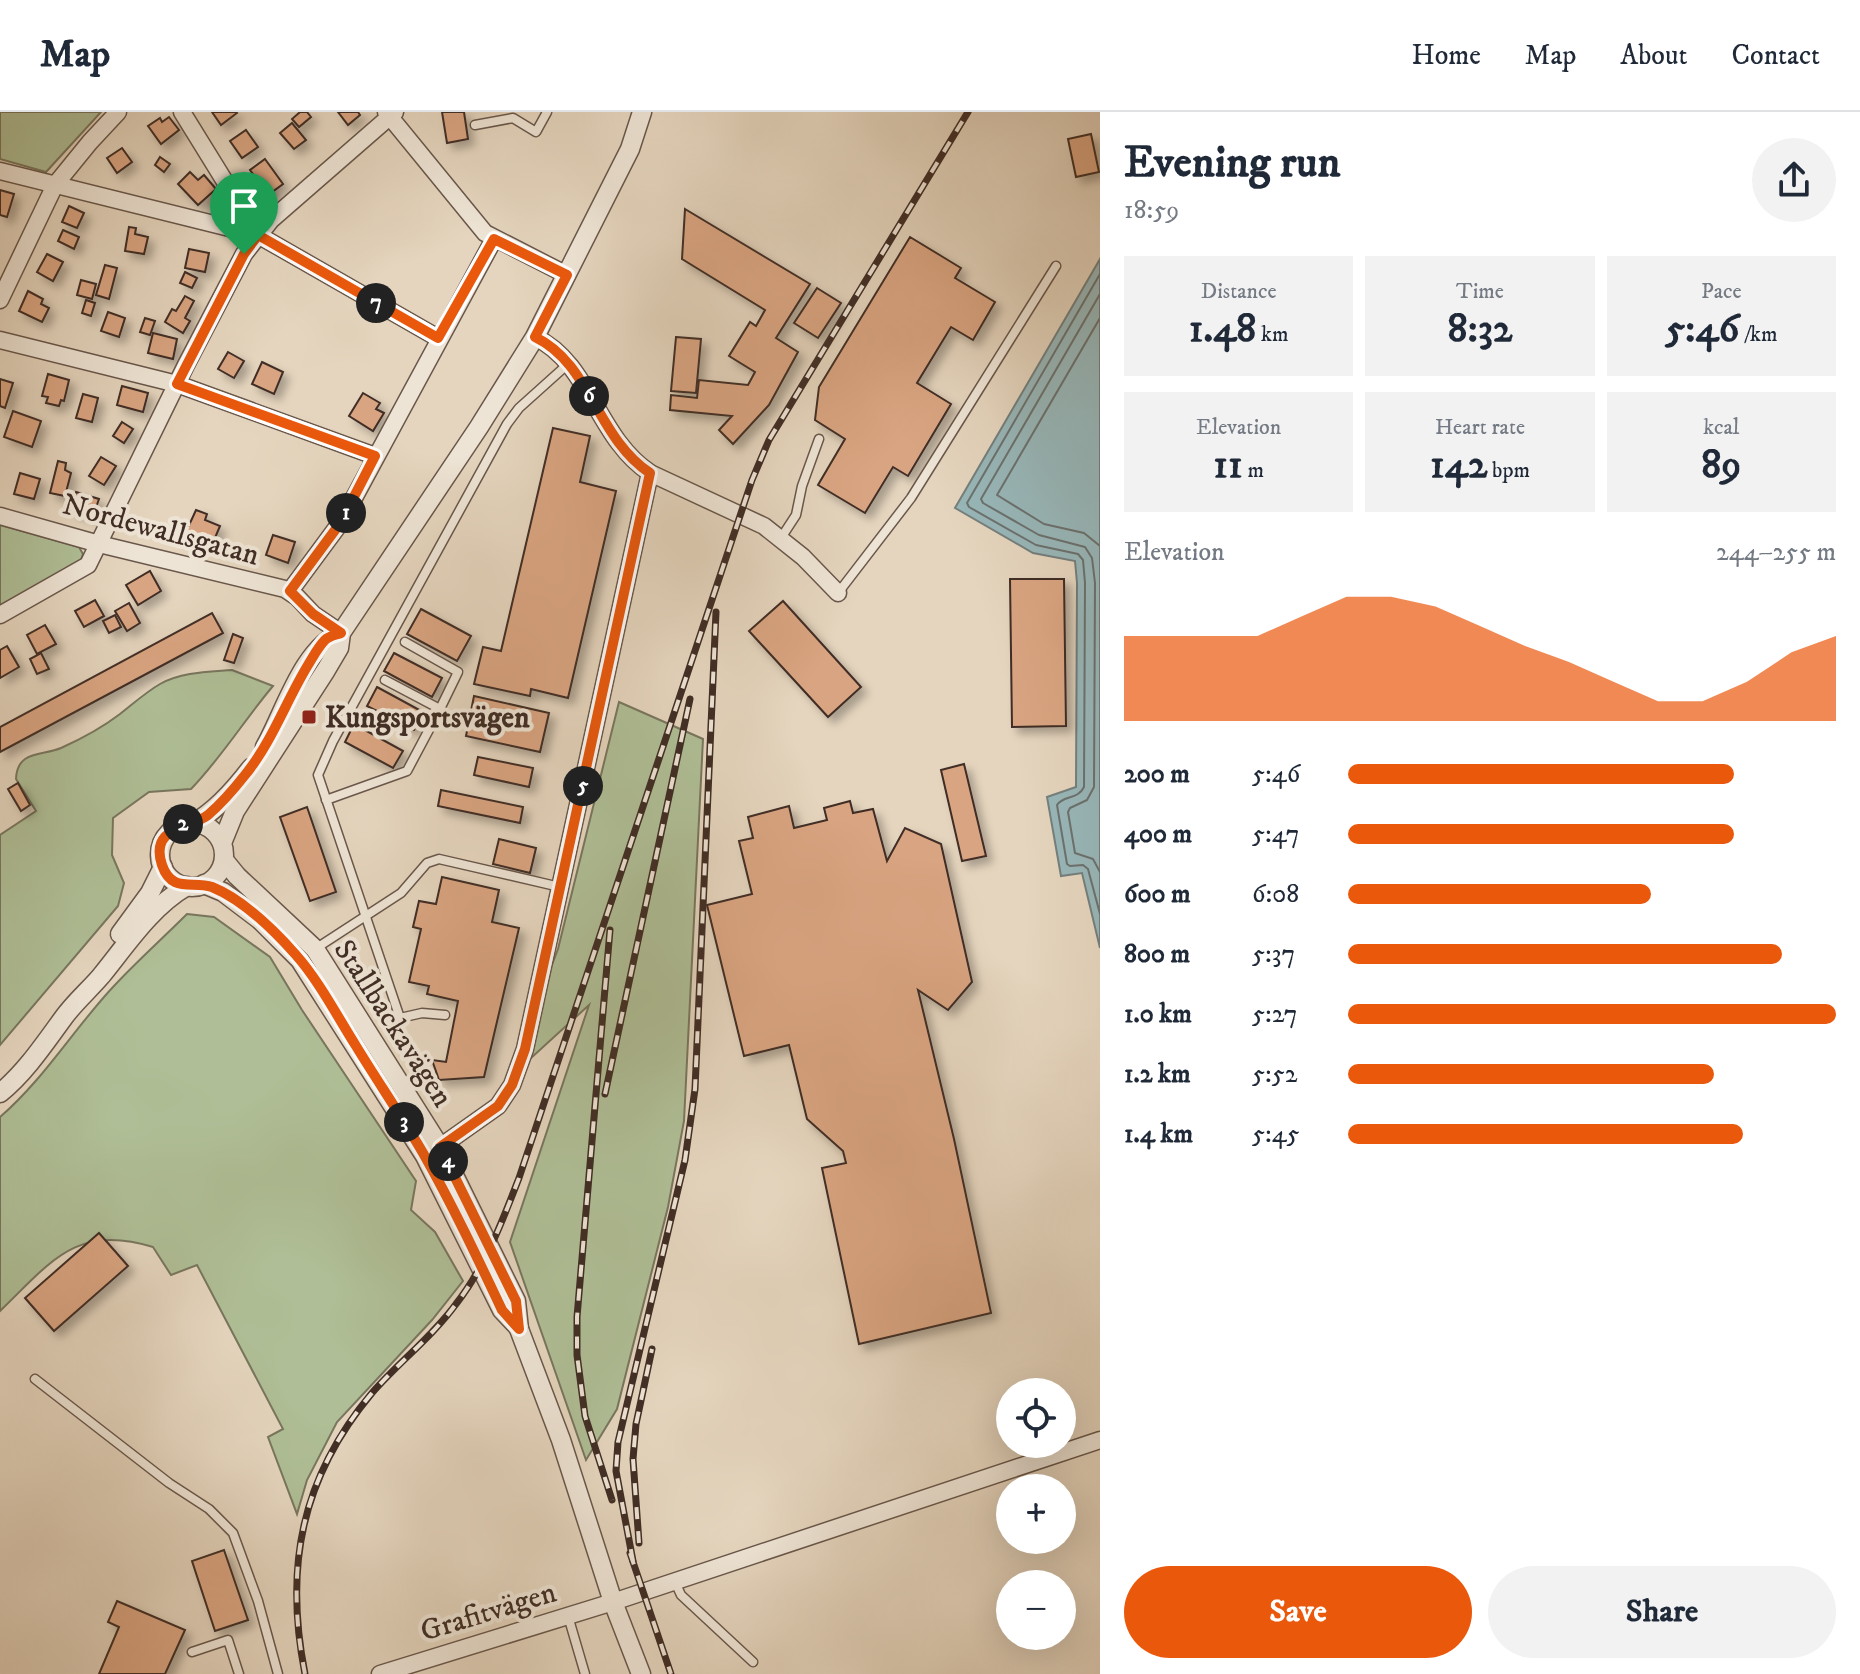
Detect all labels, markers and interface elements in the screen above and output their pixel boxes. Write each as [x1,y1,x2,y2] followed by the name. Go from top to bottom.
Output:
[40,31,110,79] text: Map
[1412,38,1481,73] text: Home
[1525,38,1576,73] text: Map
[1620,38,1687,73] text: About
[1731,38,1820,73] text: Contact
[1124,136,1341,191] text: Evening run
[1752,138,1836,222] button: share
[210,172,278,254] pin
[222,184,266,228] icon: arrive
[1124,194,1179,227] text: 18:59
[1201,278,1277,305] text: Distance
[1456,278,1504,305] text: Time
[1701,278,1742,305] text: Pace
[356,283,396,323] pin: 7
[370,289,382,316] text: 7
[1189,305,1256,355] text: 1.48
[1447,305,1513,355] text: 8:32
[1665,305,1739,355] text: 5:46
[1256,321,1289,348] text: km
[1739,321,1777,348] text: /km
[569,376,609,416] pin: 6
[583,382,595,409] text: 6
[1196,414,1281,441] text: Elevation
[1435,414,1525,441] text: Heart rate
[1703,414,1739,441] text: kcal
[1213,441,1243,491] text: 11
[1430,441,1487,491] text: 142
[1701,441,1741,491] text: 89
[1243,457,1264,484] text: m
[1487,457,1530,484] text: bpm
[58,486,263,575] street label: Nordewallsgatan
[326,493,366,533] pin: 1
[342,499,350,526] text: 1
[1124,536,1225,569] text: Elevation
[1716,536,1836,569] text: 244–255 m
[325,700,530,737] place label: Kungsportsvägen
[300,708,318,726] marker: Kungsportsvägen
[1124,758,1190,791] text: 200 m
[1252,758,1300,791] text: 5:46
[563,766,603,806] pin: 5
[578,772,588,799] text: 5
[163,804,203,844] pin: 2
[178,810,188,837] text: 2
[1124,818,1192,851] text: 400 m
[1252,818,1300,851] text: 5:47
[1124,878,1191,911] text: 600 m
[1252,878,1299,911] text: 6:08
[325,933,461,1115] street label: Stallbackavägen
[1124,938,1190,971] text: 800 m
[1252,938,1295,971] text: 5:37
[1124,998,1192,1031] text: 1.0 km
[1252,998,1298,1031] text: 5:27
[1124,1058,1190,1091] text: 1.2 km
[1252,1058,1297,1091] text: 5:52
[384,1102,424,1142] pin: 3
[400,1108,408,1135] text: 3
[1124,1118,1193,1151] text: 1.4 km
[1252,1118,1299,1151] text: 5:45
[428,1141,468,1181] pin: 4
[442,1147,454,1174] text: 4
[996,1378,1076,1650] map controls
[996,1378,1076,1458] button: locate
[996,1474,1076,1554] button: +
[1124,1566,1472,1658] button: Save
[1488,1566,1836,1658] button: Share
[996,1570,1076,1650] button: −
[416,1574,561,1651] street label: Grafitvägen

